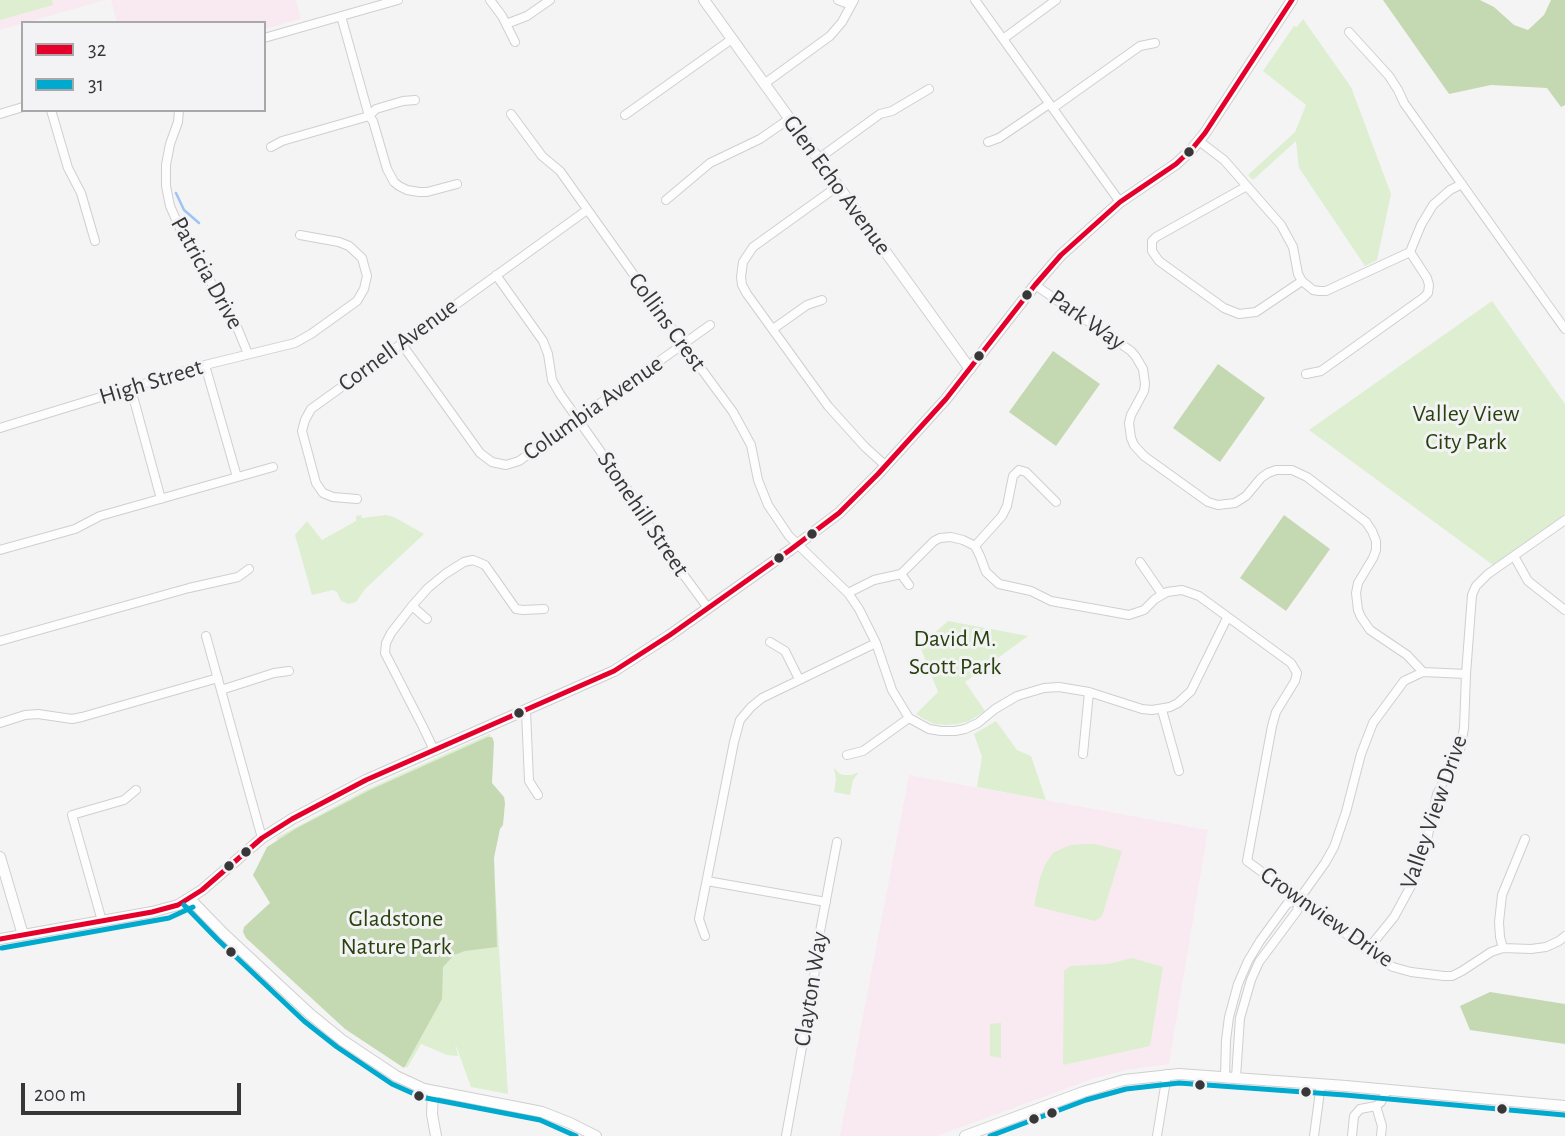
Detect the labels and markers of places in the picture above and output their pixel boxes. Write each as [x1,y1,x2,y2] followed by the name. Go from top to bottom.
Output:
[1182,145,1196,159] unlabelled marker
[1020,288,1034,302] unlabelled marker
[972,349,986,363] unlabelled marker
[805,527,819,541] unlabelled marker
[772,551,786,565] unlabelled marker
[512,706,526,720] unlabelled marker
[239,845,253,859] unlabelled marker
[222,859,236,873] unlabelled marker
[224,945,238,959] unlabelled marker
[1193,1078,1207,1092] unlabelled marker
[1299,1085,1313,1099] unlabelled marker
[412,1089,426,1103] unlabelled marker
[1495,1102,1509,1116] unlabelled marker
[1045,1106,1059,1120] unlabelled marker
[1027,1112,1041,1126] unlabelled marker

